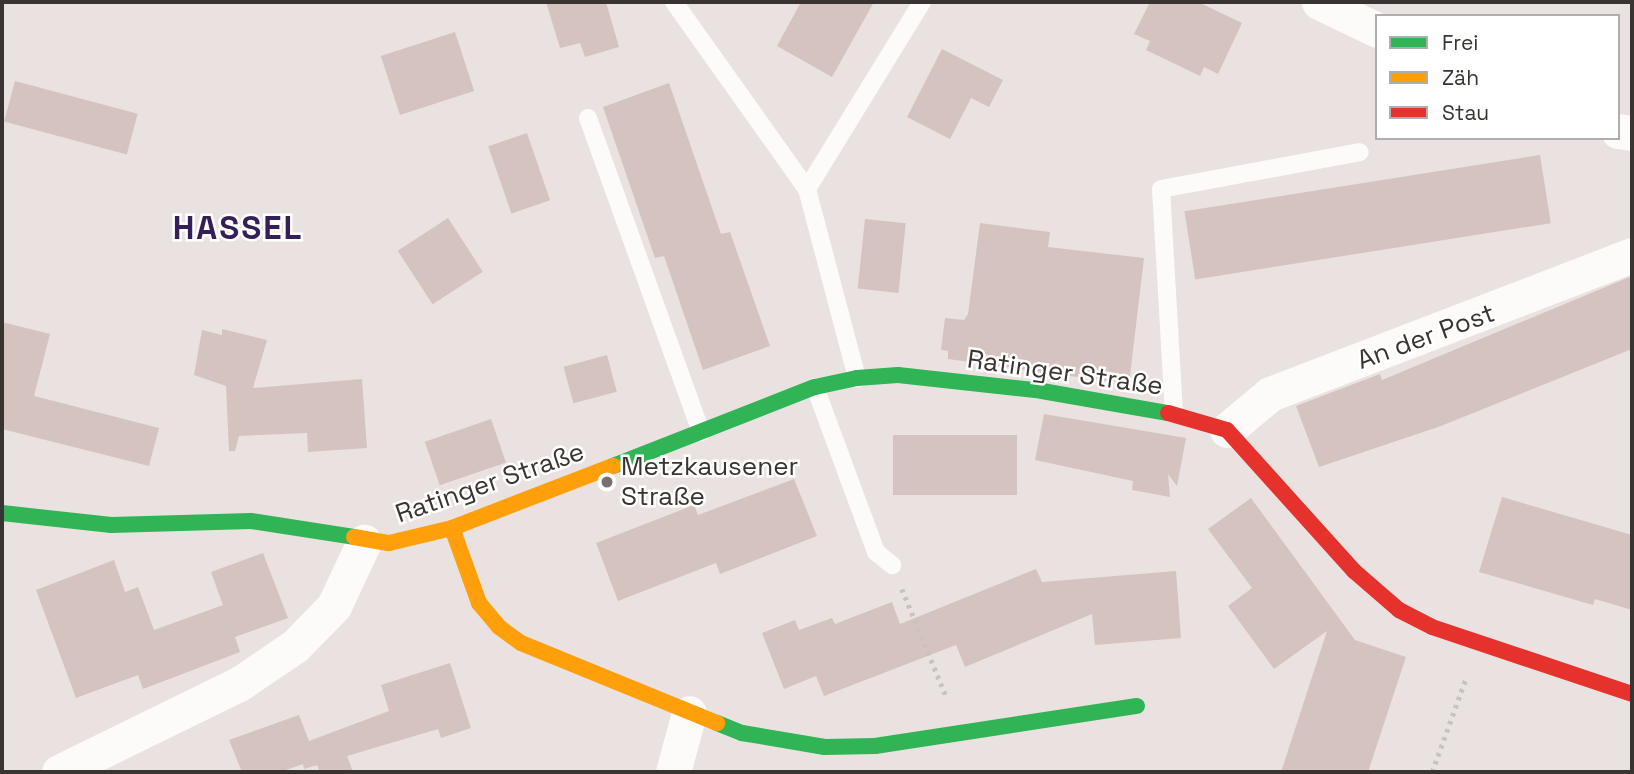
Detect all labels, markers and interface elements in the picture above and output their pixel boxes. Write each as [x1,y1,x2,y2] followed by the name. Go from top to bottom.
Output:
[1375,14,1620,140] legend
[1442,29,1478,56] text: Frei
[1442,64,1479,91] text: Zäh
[1442,99,1489,126] text: Stau
[173,209,303,249] district label: HASSEL
[1353,298,1499,376] street label: An der Post
[965,344,1165,402] street label: Ratinger Straße
[392,436,588,530] street label: Ratinger Straße
[621,451,798,512] place label: Metzkausener Straße
[599,474,615,490] marker: Metzkausener Straße

